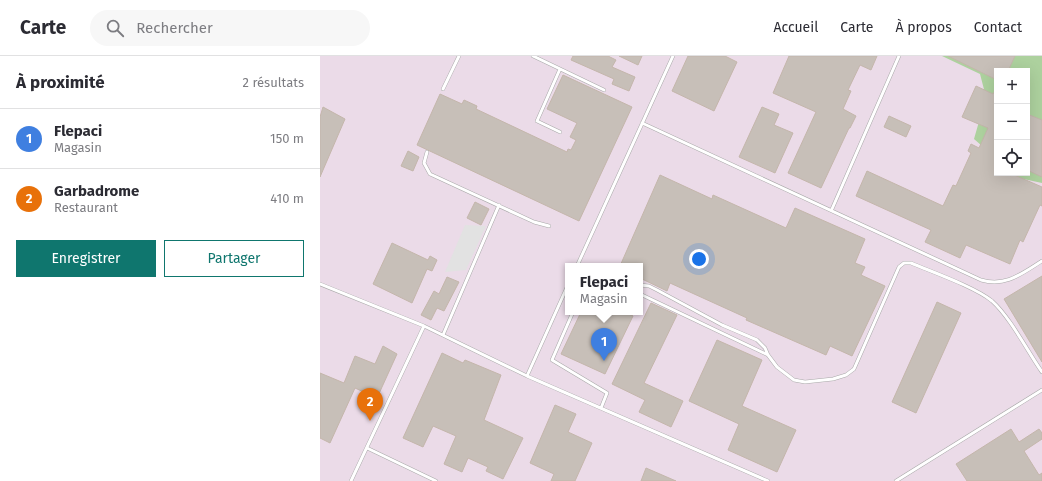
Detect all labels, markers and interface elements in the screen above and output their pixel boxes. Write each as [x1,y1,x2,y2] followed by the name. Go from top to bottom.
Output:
[90,10,370,46] search box
[20,16,66,39] text: Carte
[104,17,126,39] icon: search
[136,19,213,37] text: Rechercher
[773,19,818,36] text: Accueil
[840,19,873,36] text: Carte
[895,19,952,36] text: À propos
[974,19,1022,36] text: Contact
[994,68,1030,176] map controls
[994,68,1030,104] button: +
[16,72,105,93] text: À proximité
[243,75,304,90] text: 2 résultats
[994,104,1030,140] button: −
[54,122,102,140] text: Flepaci
[26,131,32,146] text: 1
[270,131,304,146] text: 150 m
[54,140,102,155] text: Magasin
[994,140,1030,176] button: locate
[54,182,139,200] text: Garbadrome
[26,191,32,206] text: 2
[270,191,304,206] text: 410 m
[54,200,118,215] text: Restaurant
[16,240,156,277] button: Enregistrer
[164,240,304,277] button: Partager
[689,249,709,269] your location
[565,263,643,315] popup
[580,273,628,291] text: Flepaci
[580,291,628,306] text: Magasin
[591,328,617,361] pin: 1
[357,388,383,421] pin: 2

